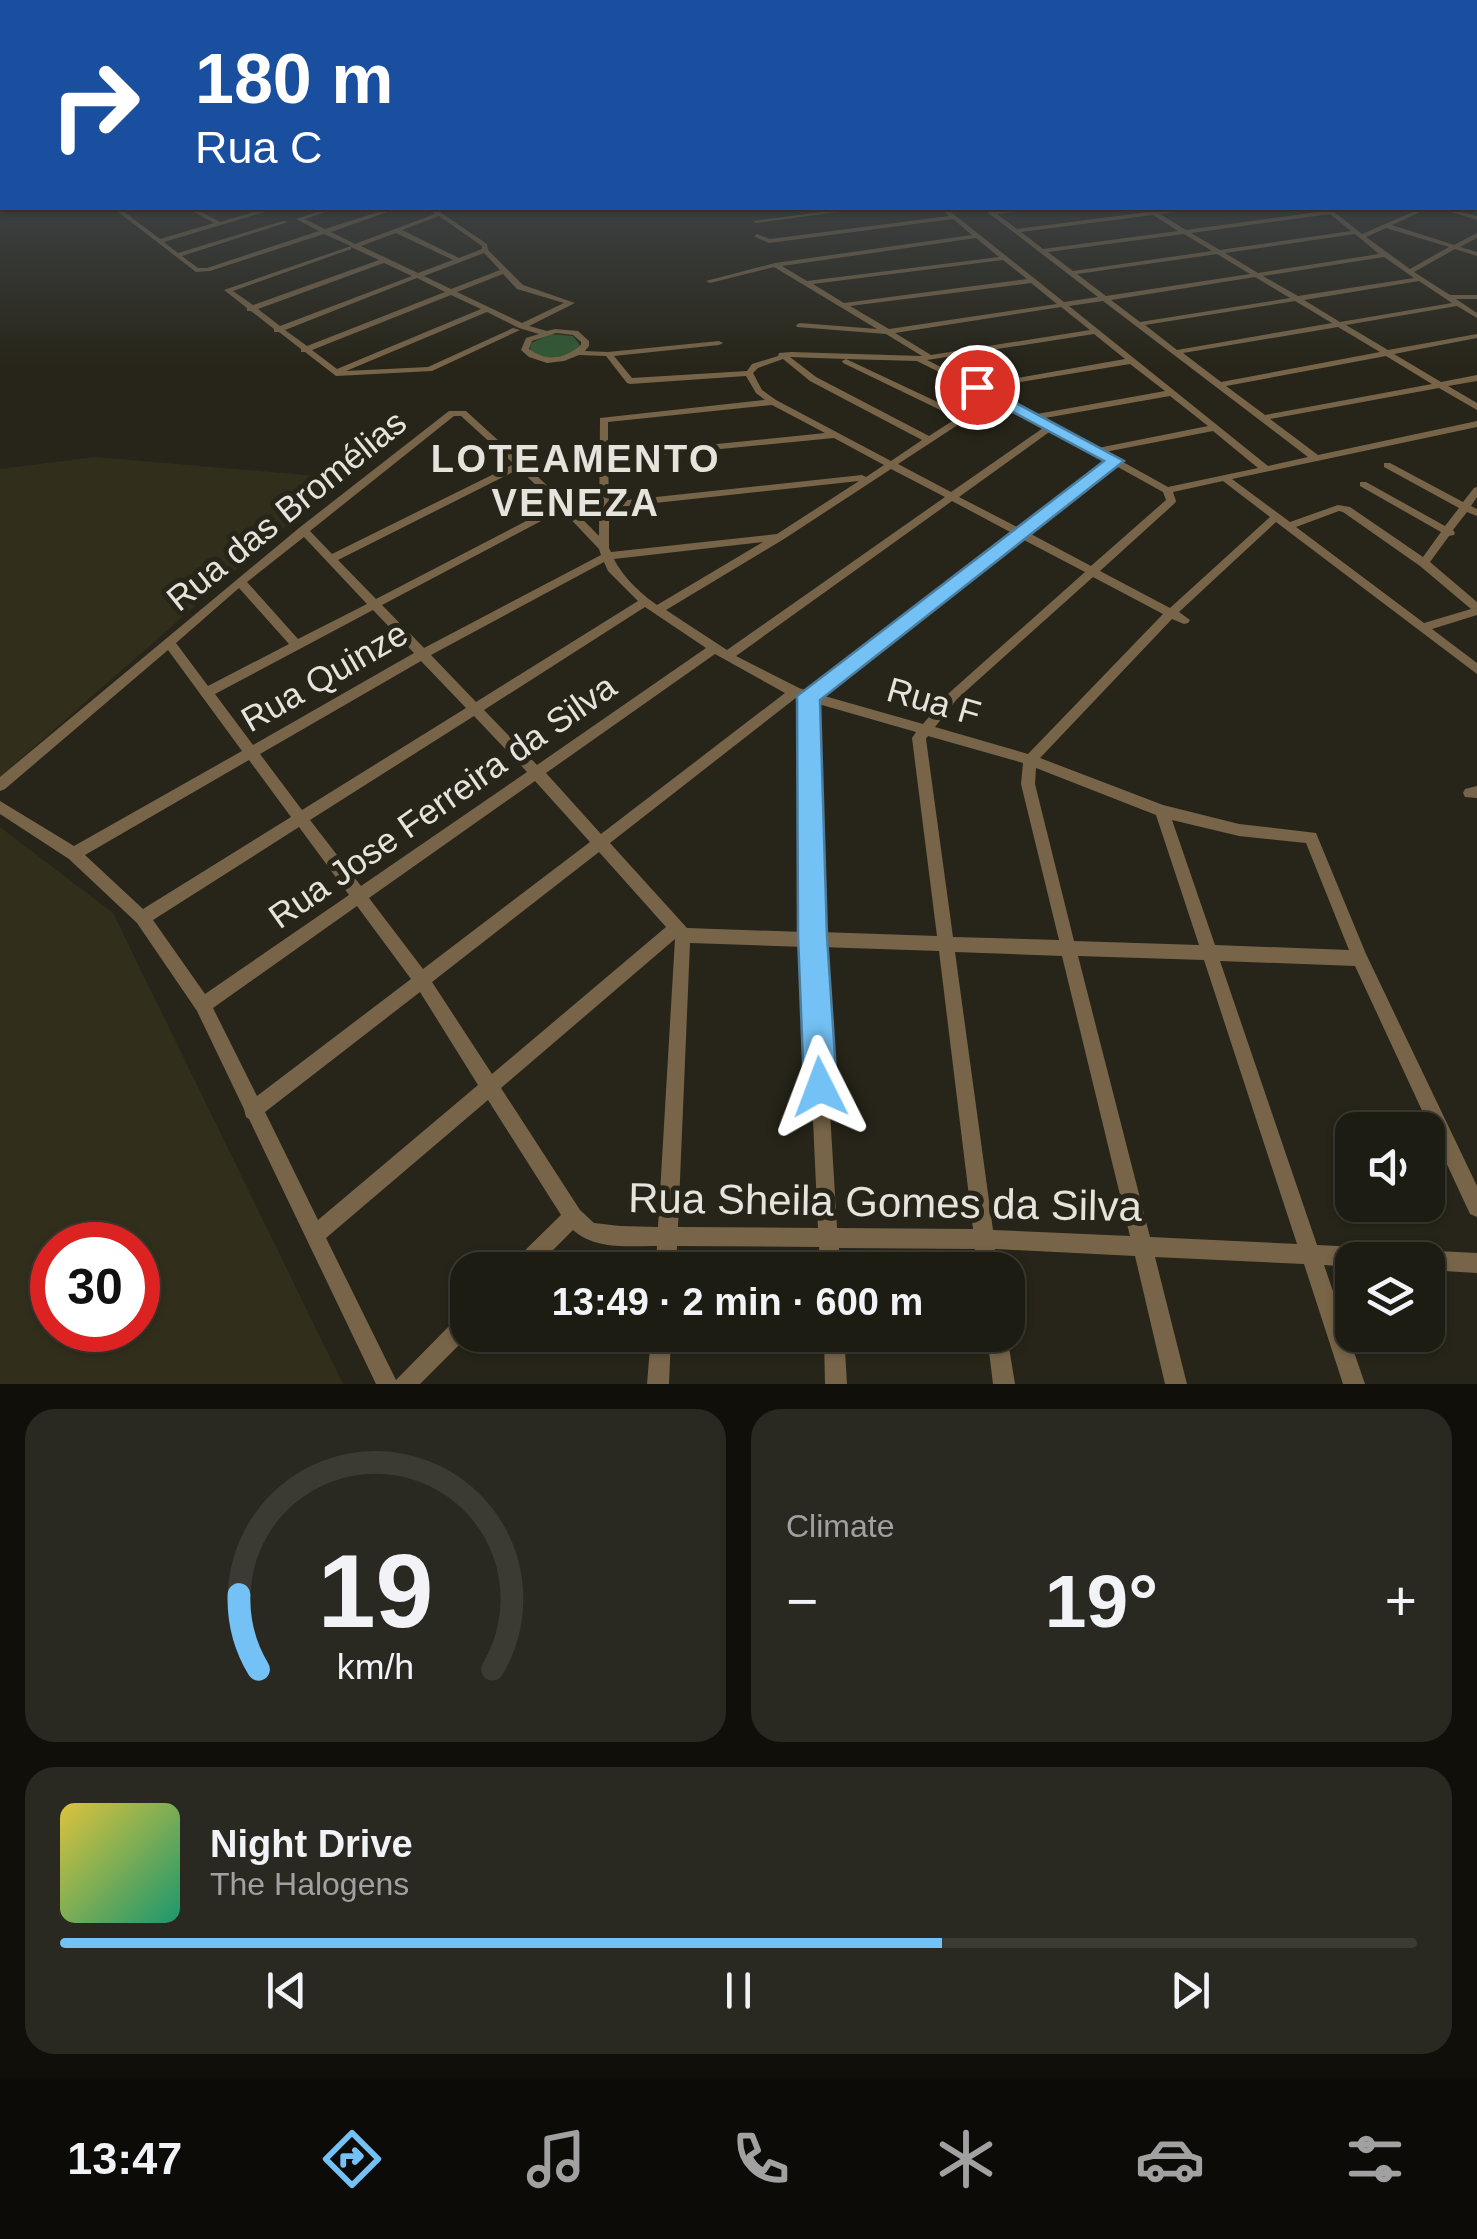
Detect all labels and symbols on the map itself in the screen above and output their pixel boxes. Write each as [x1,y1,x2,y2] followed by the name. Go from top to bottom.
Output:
[935,345,1020,430] pin
[159,402,413,618] street label: Rua das Bromélias
[431,438,721,524] district label: LOTEAMENTO VENEZA
[234,613,414,739] street label: Rua Quinze
[261,666,623,936] street label: Rua Jose Ferreira da Silva
[883,669,985,733] street label: Rua F
[768,1035,872,1139] position arrow
[628,1174,1143,1230] street label: Rua Sheila Gomes da Silva
[30,1222,160,1352] speed limit sign: 30

